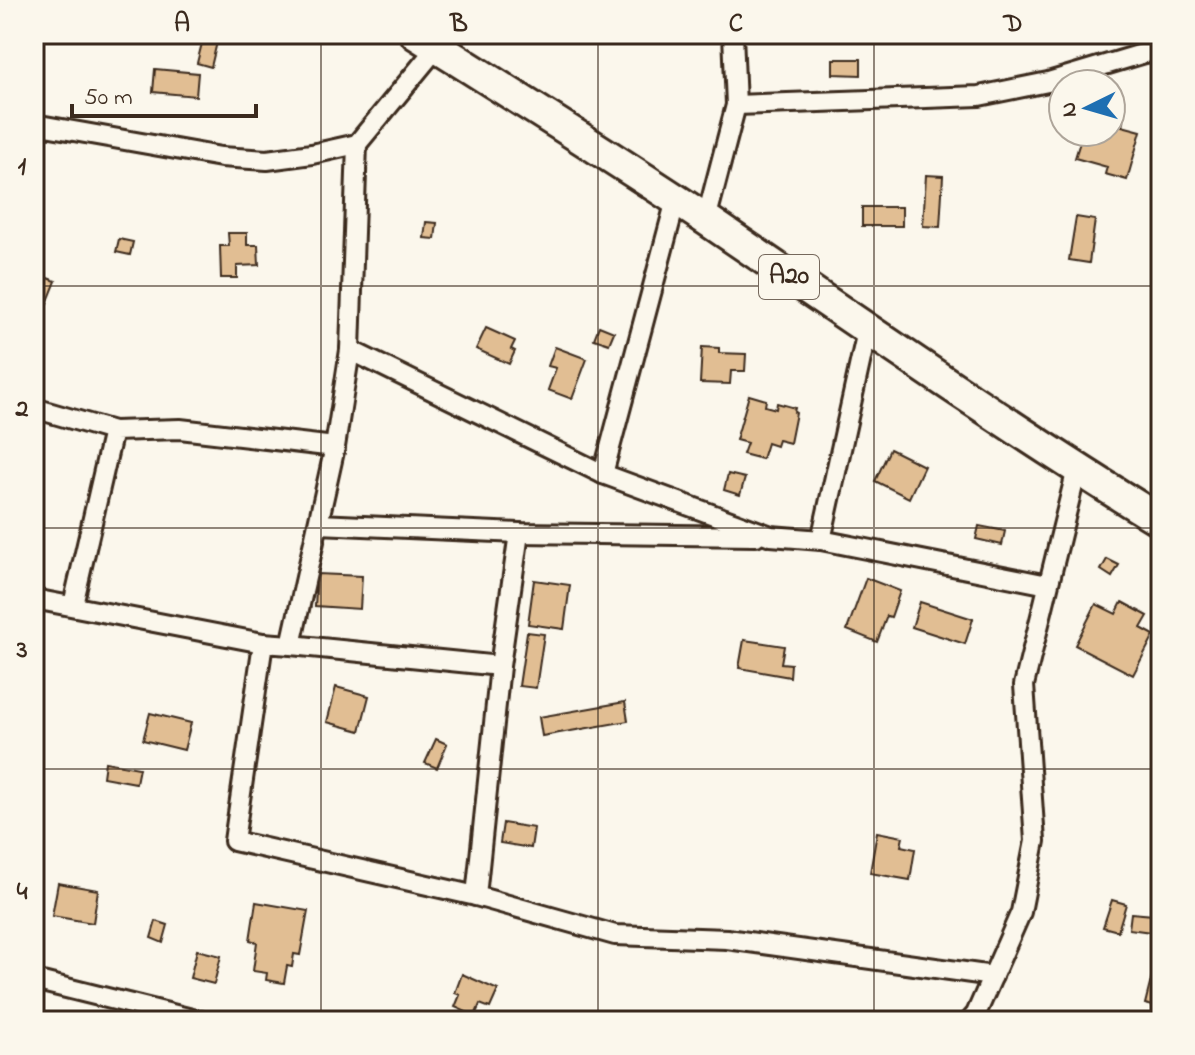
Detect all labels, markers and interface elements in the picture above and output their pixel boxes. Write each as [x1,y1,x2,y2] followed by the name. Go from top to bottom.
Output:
[174,6,190,44] text: A
[449,6,468,44] text: B
[729,6,743,44] text: C
[1002,6,1023,44] text: D
[72,68,256,118] scale bar
[1047,68,1127,148] north arrow
[84,81,133,116] text: 50 m
[1053,101,1087,118] text: N
[18,149,27,187] text: 1
[759,255,819,299] road number: A20
[15,391,29,429] text: 2
[16,632,28,670] text: 3
[17,874,28,912] text: 4

